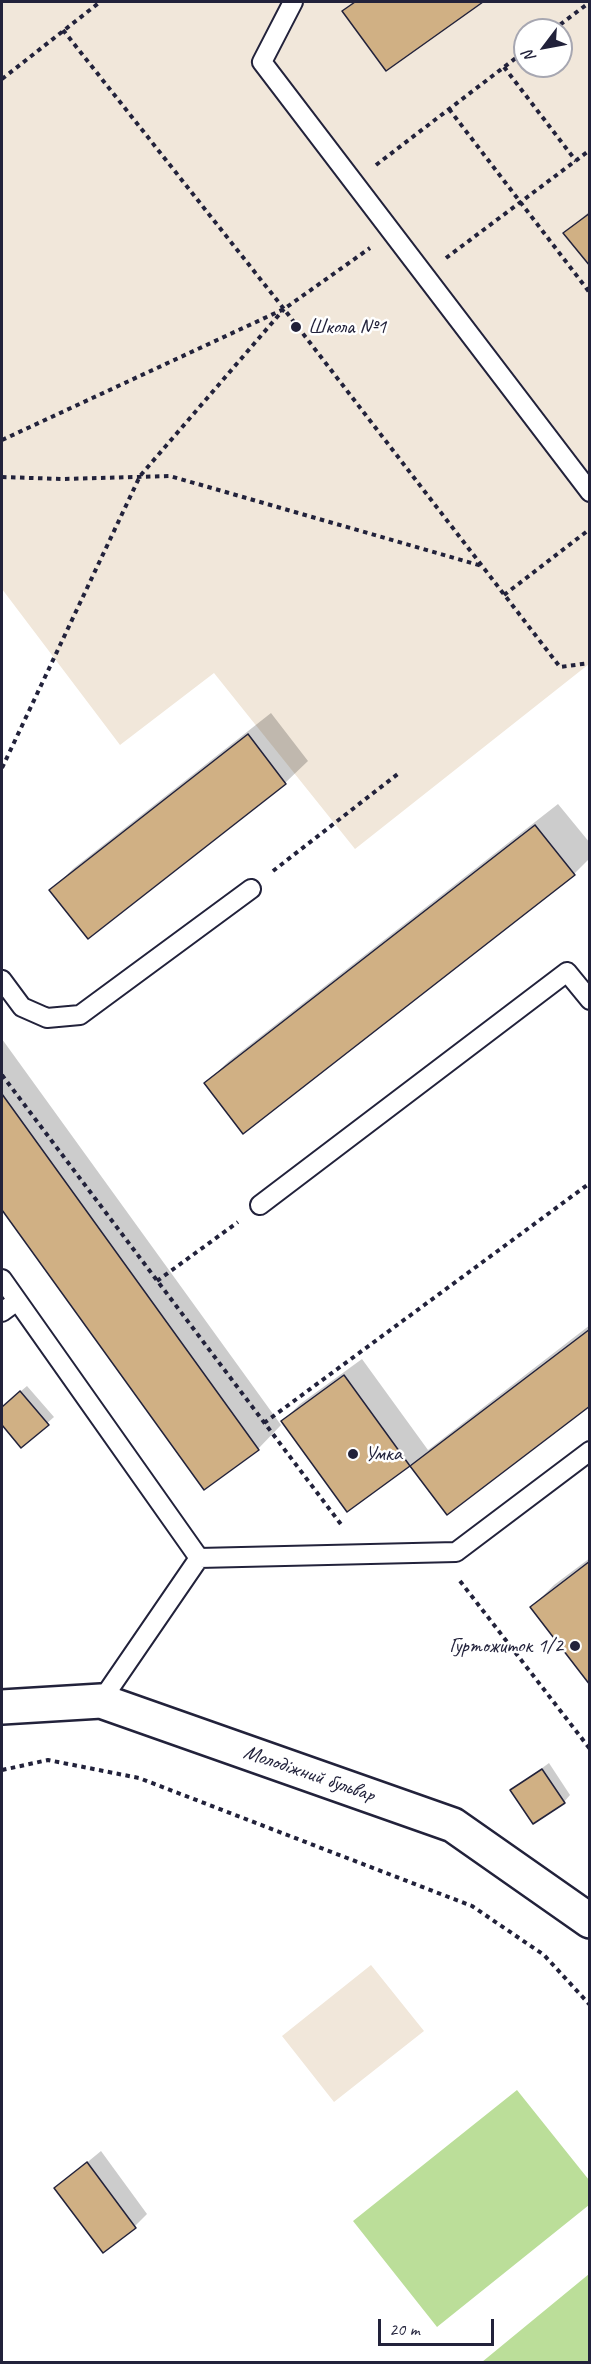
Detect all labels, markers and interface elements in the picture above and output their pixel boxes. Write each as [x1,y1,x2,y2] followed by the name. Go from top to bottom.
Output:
[513,18,573,78] north arrow
[518,47,541,66] text: N
[308,314,386,340] place label: Школа №1
[289,320,303,334] marker: Школа №1
[365,1441,402,1467] place label: Умка
[346,1447,360,1461] marker: Умка
[449,1633,563,1659] place label: Гуртожиток 1/2
[568,1639,582,1653] marker: Гуртожиток 1/2
[240,1740,378,1808] street label: Молодіжний бульвар
[381,2307,496,2345] scale bar
[389,2318,420,2340] text: 20 m

